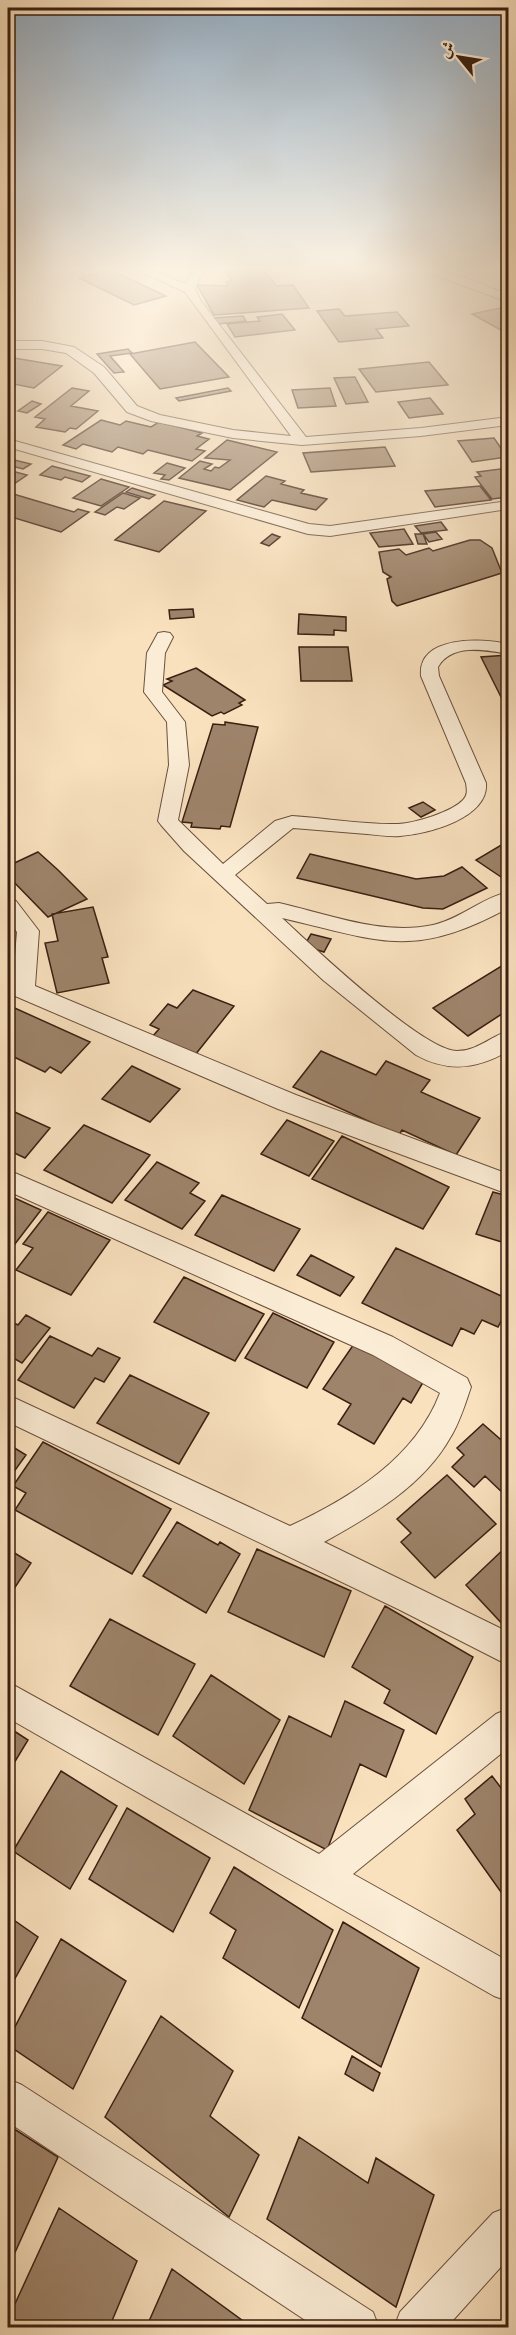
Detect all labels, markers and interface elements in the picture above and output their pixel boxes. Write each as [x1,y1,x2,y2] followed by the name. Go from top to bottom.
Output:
[429,27,489,87] north arrow
[434,38,459,61] text: ش

